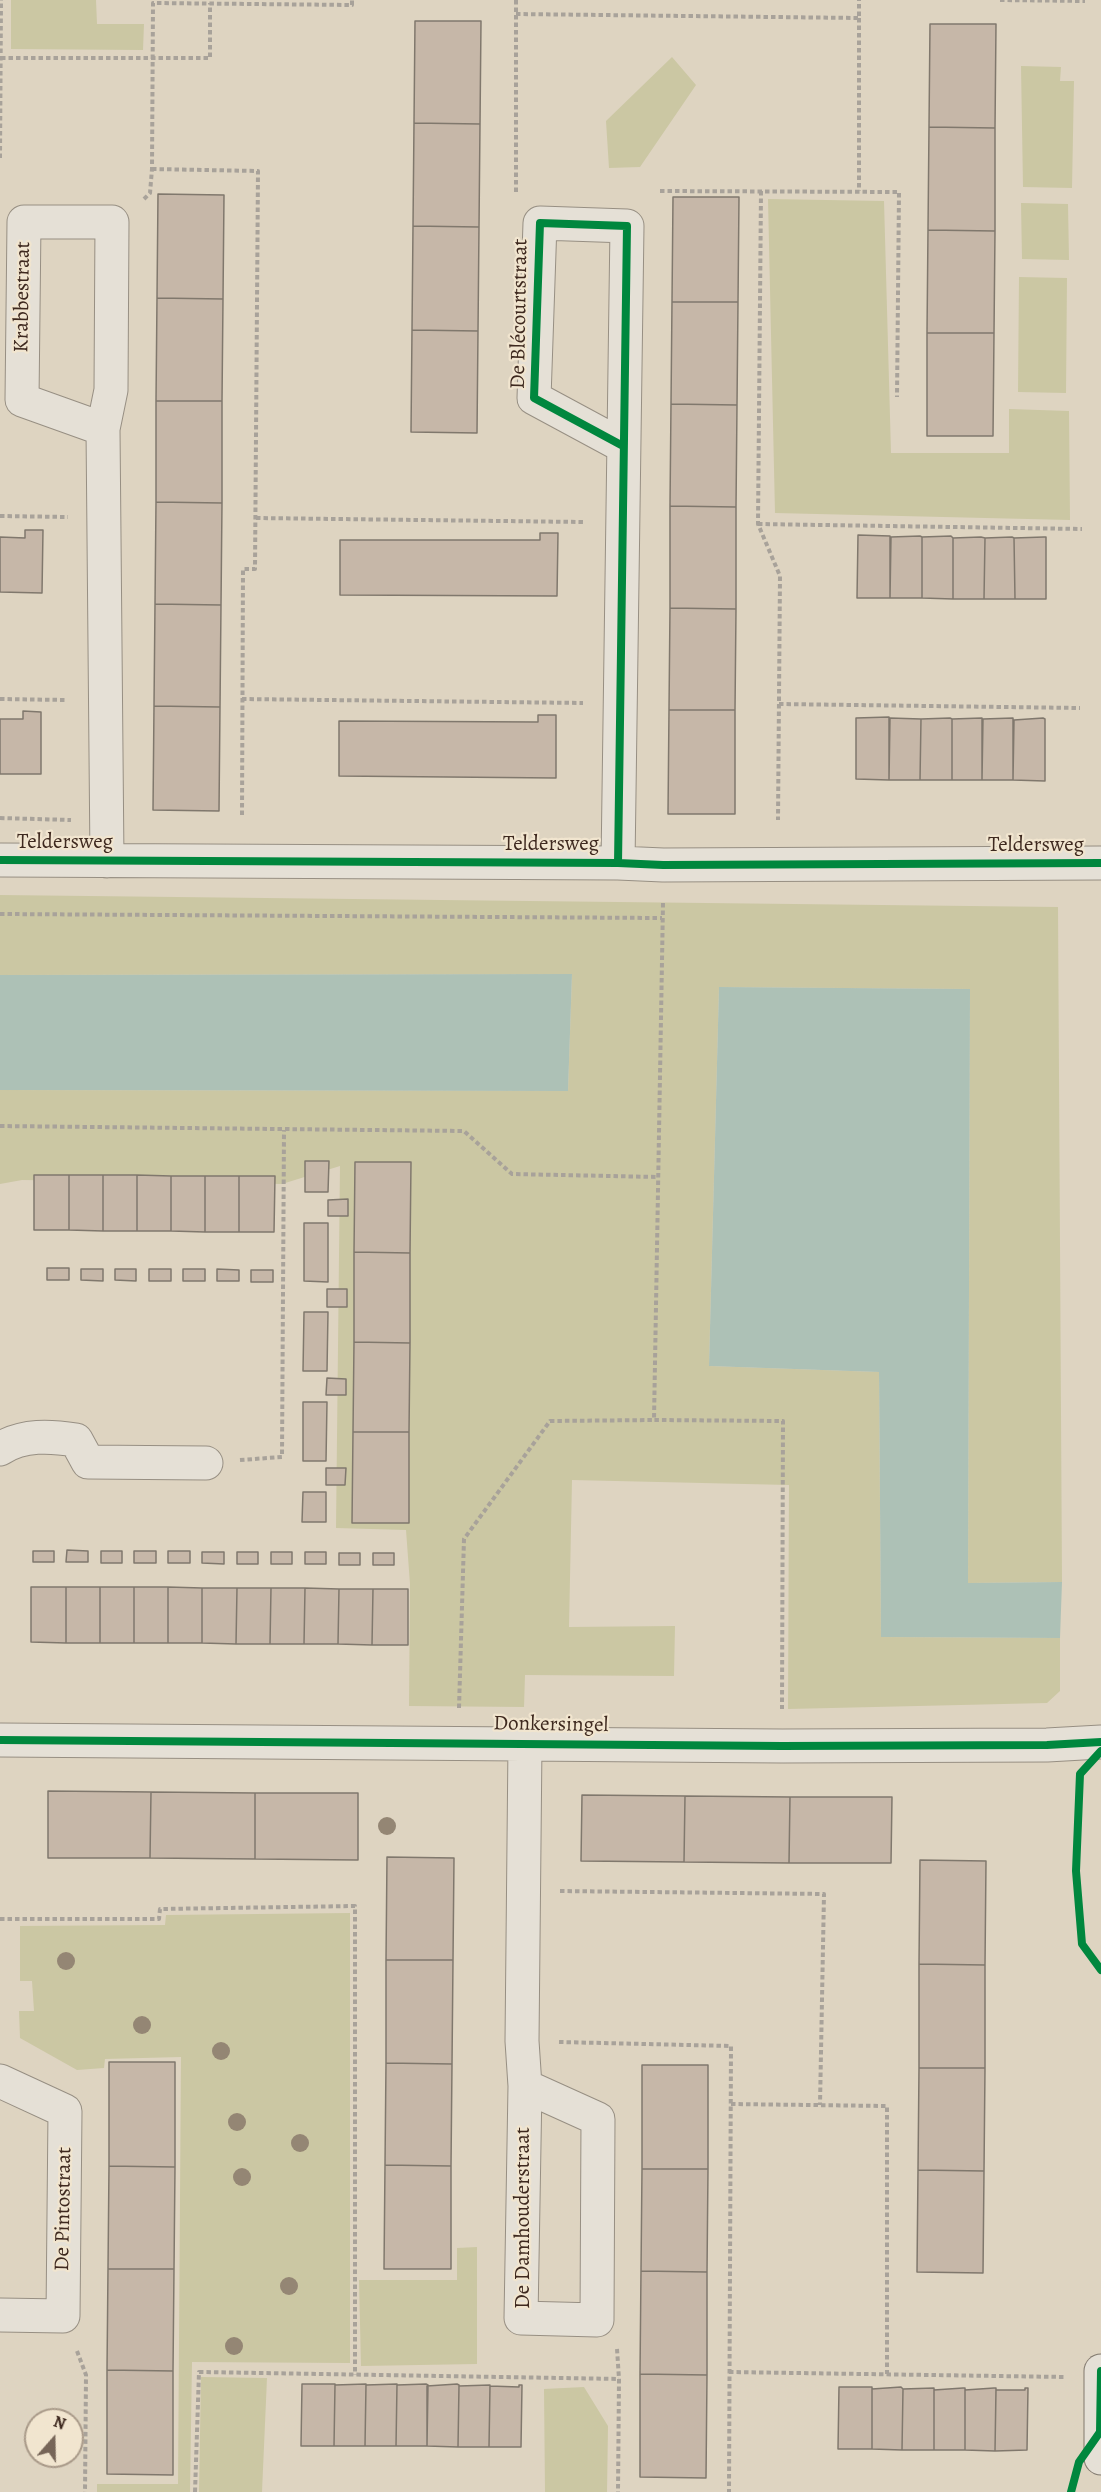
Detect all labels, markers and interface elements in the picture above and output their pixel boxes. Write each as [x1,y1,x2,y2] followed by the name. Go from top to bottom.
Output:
[506,239,534,389] street label: De Blécourtstraat
[9,241,37,353] street label: Krabbestraat
[17,830,113,856] street label: Teldersweg
[503,832,599,858] street label: Teldersweg
[988,833,1084,859] street label: Teldersweg
[493,1711,609,1739] street label: Donkersingel
[511,2127,537,2309] street label: De Damhouderstraat
[50,2147,78,2271] street label: De Pintostraat
[24,2408,84,2468] north arrow
[50,2411,69,2435] text: N

